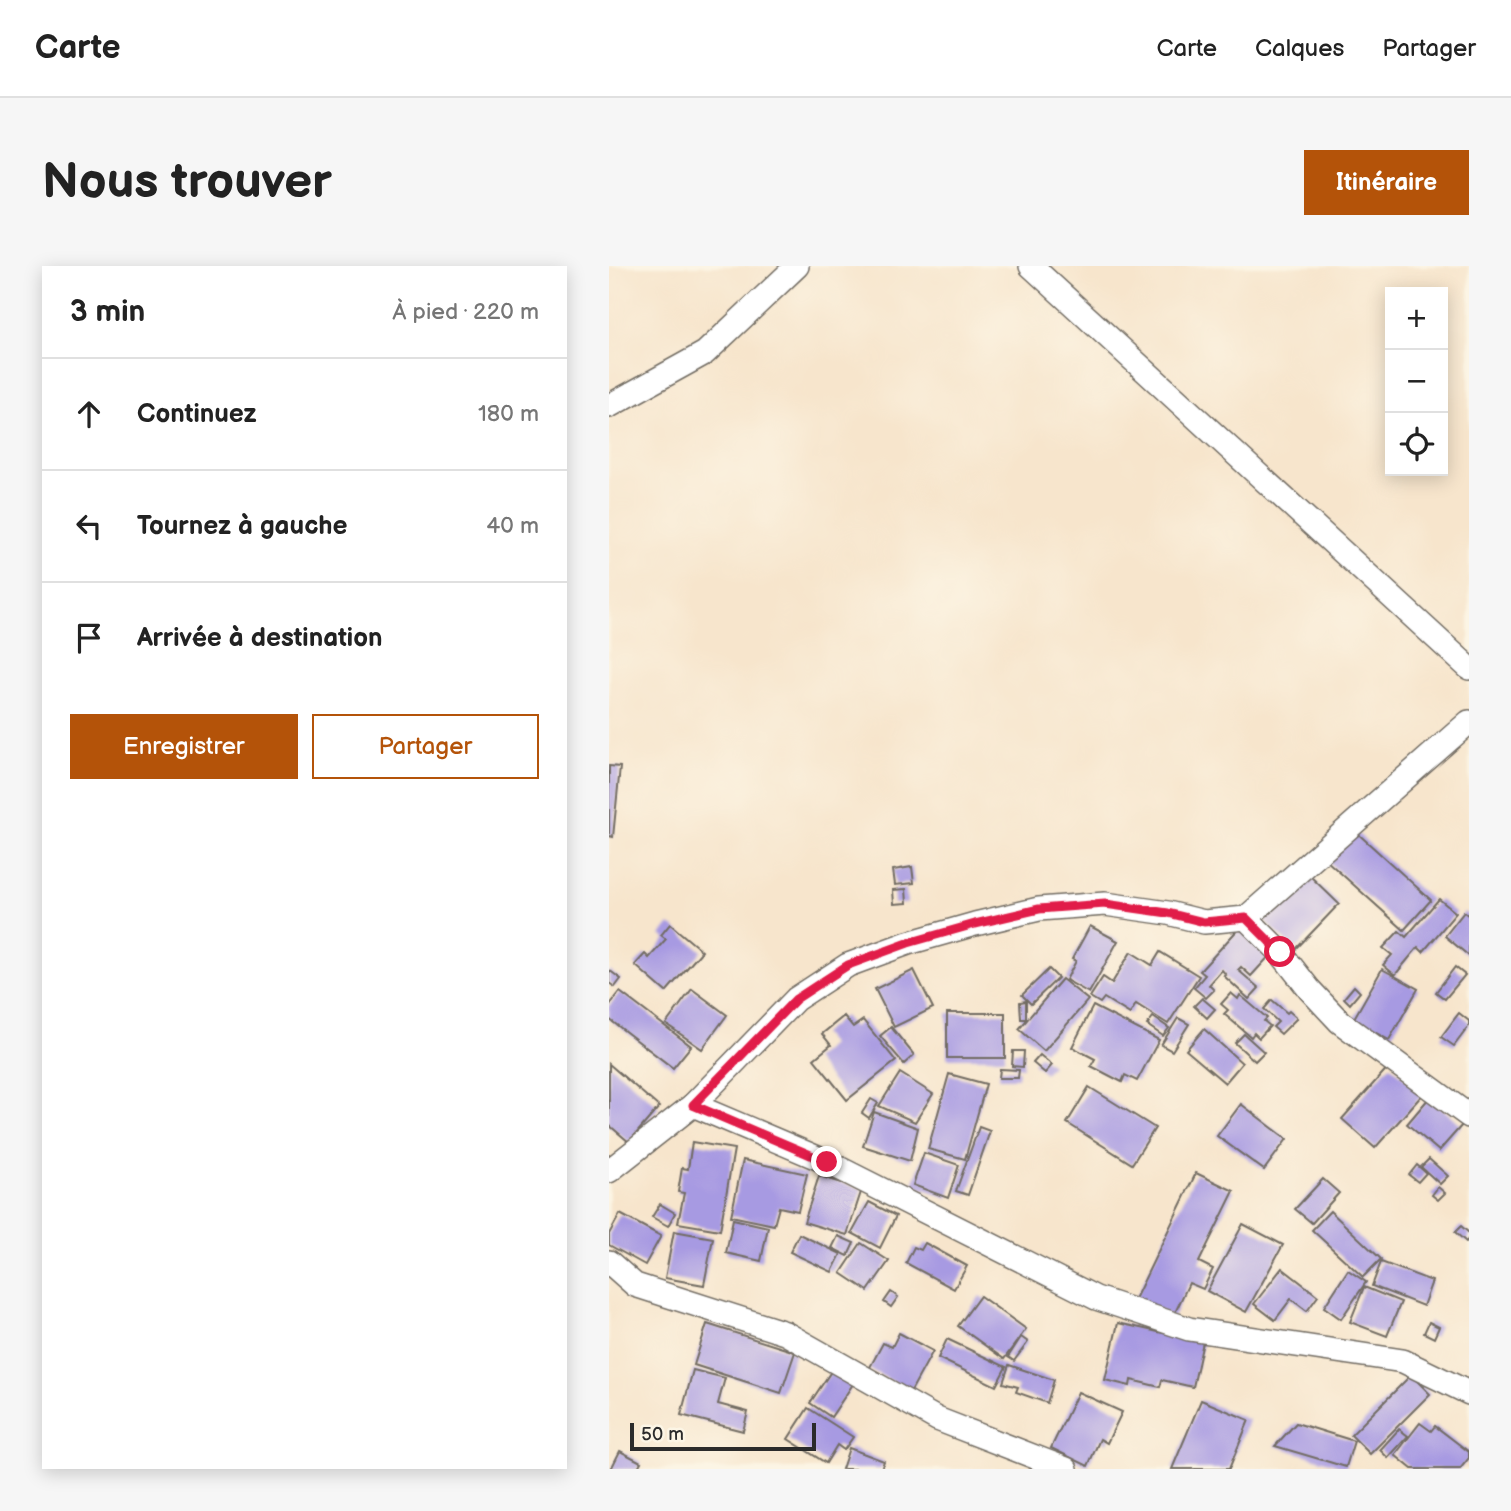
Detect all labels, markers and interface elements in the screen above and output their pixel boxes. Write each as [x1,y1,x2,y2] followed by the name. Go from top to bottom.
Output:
[35,28,121,68] text: Carte
[1157,34,1217,63] text: Carte
[1255,34,1344,63] text: Calques
[1382,34,1476,63] text: Partager
[1304,150,1469,215] button: Itinéraire
[42,153,332,212] text: Nous trouver
[1385,287,1448,476] map controls
[1385,287,1448,350] button: +
[70,294,145,330] text: 3 min
[392,298,539,326] text: À pied · 220 m
[1385,350,1448,413] button: −
[70,395,108,433] icon: ahead
[137,399,257,430] text: Continuez
[478,400,539,428] text: 180 m
[1385,413,1448,476] button: locate
[70,507,108,545] icon: left
[137,511,348,542] text: Tournez à gauche
[486,512,539,540] text: 40 m
[70,619,108,657] icon: arrive
[137,623,383,654] text: Arrivée à destination
[70,714,298,779] button: Enregistrer
[312,714,539,779] button: Partager
[1264,936,1295,967] route start
[811,1146,842,1177] route end
[630,1420,815,1452] scale bar
[641,1423,684,1446] text: 50 m

